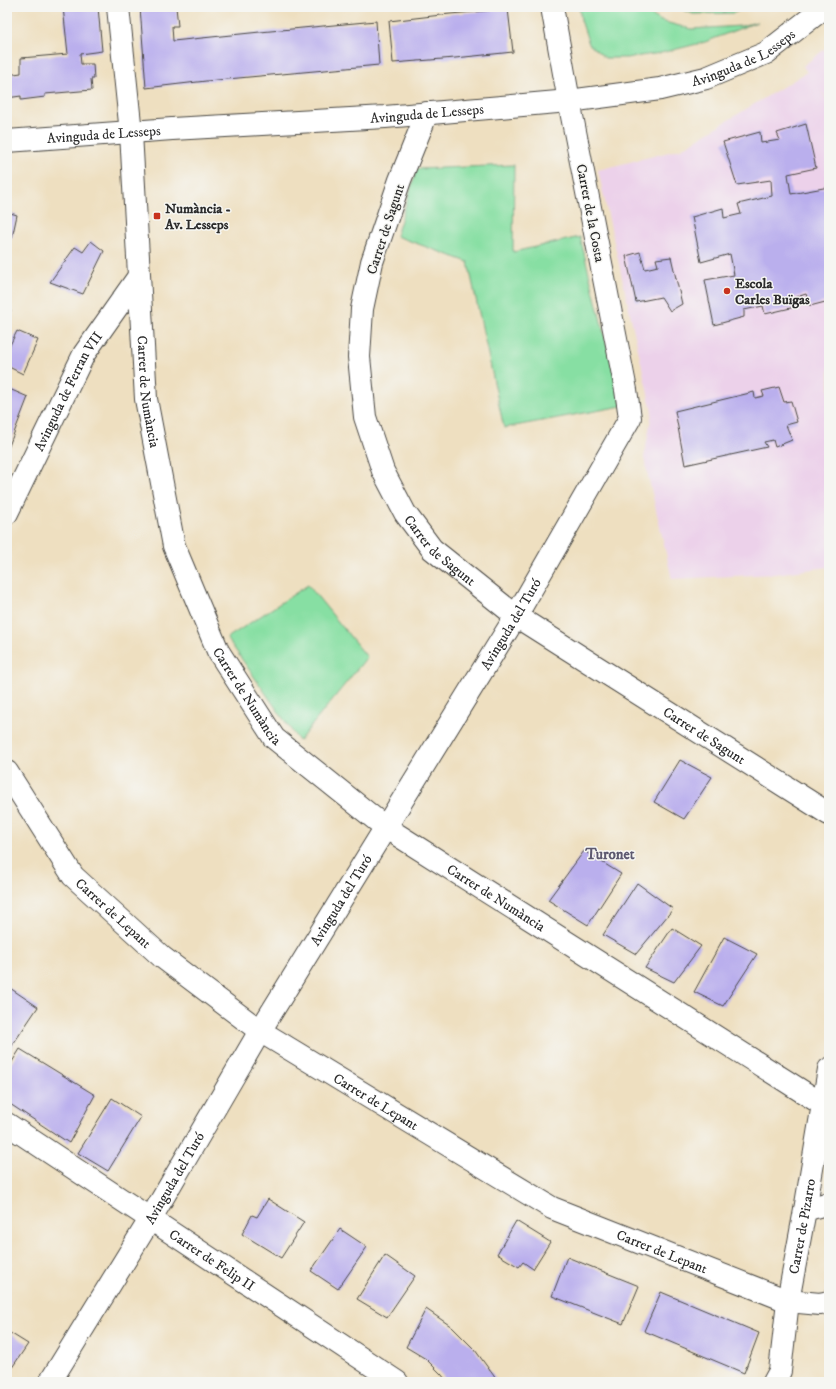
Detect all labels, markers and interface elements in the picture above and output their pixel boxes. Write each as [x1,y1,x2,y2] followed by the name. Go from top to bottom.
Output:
[690,25,800,91] street label: Avinguda de Lesseps
[370,100,485,128] street label: Avinguda de Lesseps
[46,122,162,148] street label: Avinguda de Lesseps
[572,162,608,264] street label: Carrer de la Costa
[363,181,409,277] street label: Carrer de Sagunt
[164,200,231,234] place label: Numància - Av. Lesseps
[152,211,162,221] marker: Numància - Av. Lesseps
[735,275,810,309] place label: Escola Carles Buïgas
[722,286,732,296] marker: Escola Carles Buïgas
[30,328,107,455] street label: Avinguda de Ferran VII
[132,335,163,449] street label: Carrer de Numància
[400,512,479,590] street label: Carrer de Sagunt
[477,575,546,674] street label: Avinguda del Turó
[208,644,284,750] street label: Carrer de Numància
[659,703,749,769] street label: Carrer de Sagunt
[584,845,635,864] district label: Turonet
[307,851,377,949] street label: Avinguda del Turó
[443,861,548,936] street label: Carrer de Numància
[71,875,155,953] street label: Carrer de Lepant
[330,1070,422,1135] street label: Carrer de Lepant
[141,1129,209,1228] street label: Avinguda del Turó
[785,1177,820,1276] street label: Carrer de Pizarro
[165,1226,258,1296] street label: Carrer de Felip II
[614,1226,710,1278] street label: Carrer de Lepant

